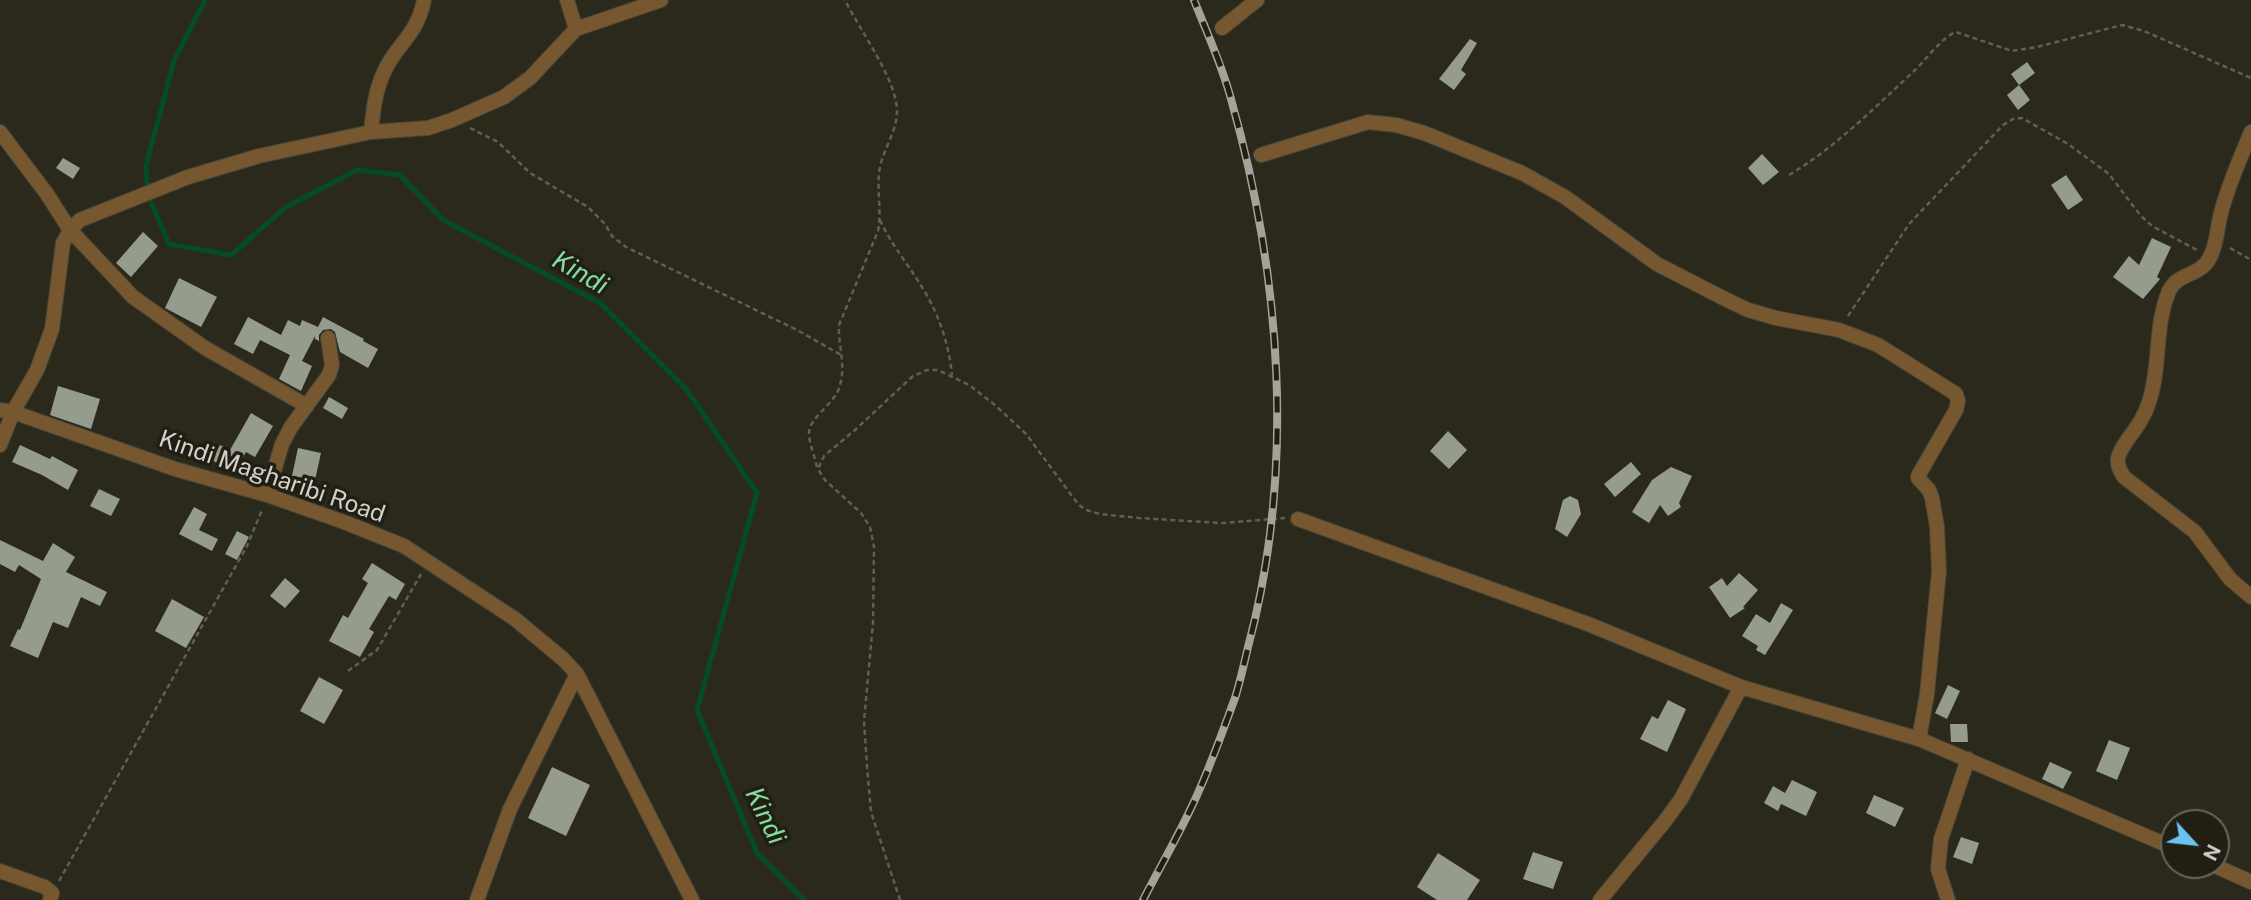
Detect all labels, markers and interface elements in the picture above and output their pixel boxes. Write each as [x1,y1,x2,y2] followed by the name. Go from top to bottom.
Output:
[546,245,614,301] water label: Kindi
[155,425,389,529] street label: Kindi Magharibi Road
[738,782,792,850] water label: Kindi
[2160,809,2230,879] north arrow
[2199,841,2225,864] text: N

